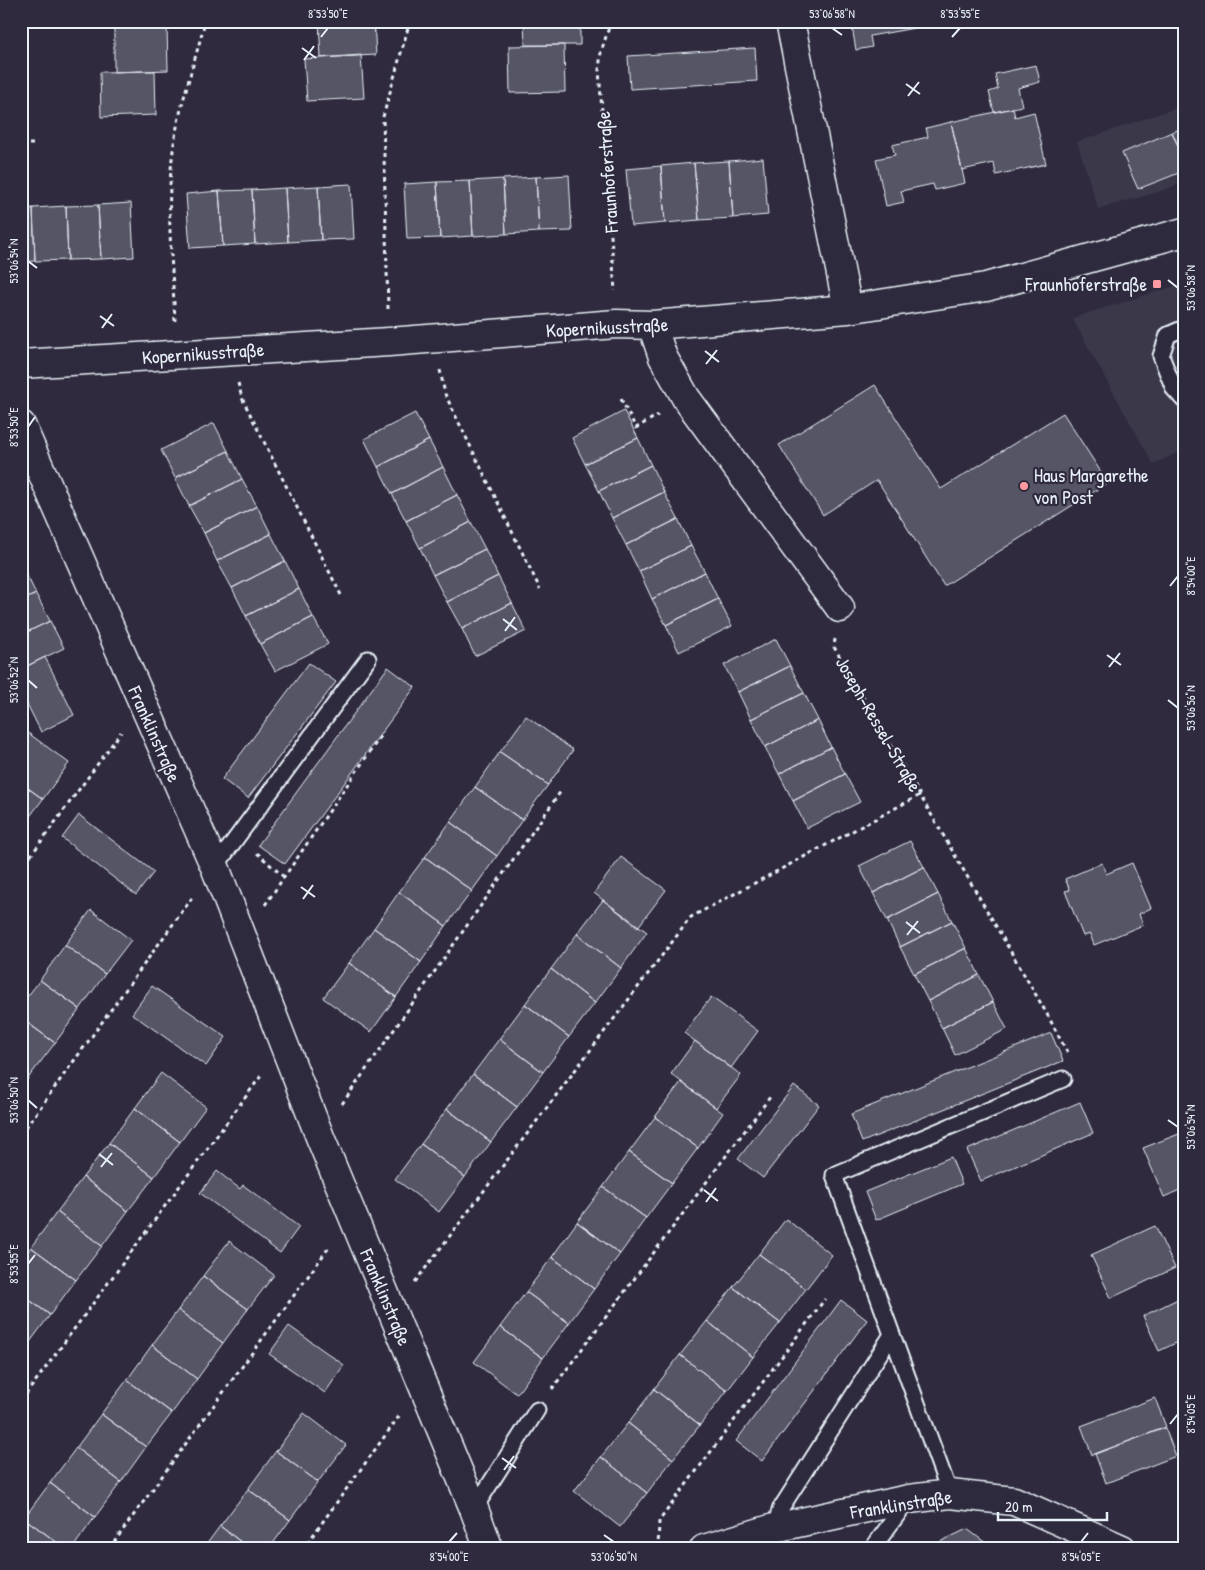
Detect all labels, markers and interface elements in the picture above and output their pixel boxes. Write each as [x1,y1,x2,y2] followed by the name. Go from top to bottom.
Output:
[308,5,349,22] text: 8°53'50"E
[809,5,855,22] text: 53°06'58"N
[940,5,980,22] text: 8°53'55"E
[590,110,624,235] street label: Fraunhoferstraße
[5,239,22,283] text: 53°06'54"N
[1182,265,1199,311] text: 53°06'58"N
[1024,271,1147,297] place label: Fraunhoferstraße
[1151,278,1163,290] marker: Fraunhoferstraße
[545,311,669,343] street label: Kopernikusstraße
[141,336,265,370] street label: Kopernikusstraße
[5,406,22,447] text: 8°53'50"E
[1034,462,1149,510] place label: Haus Margarethe von Post
[1018,480,1030,492] marker: Haus Margarethe von Post
[1182,556,1199,596] text: 8°54'00"E
[830,652,928,797] street label: Joseph-Ressel-Straße
[5,657,22,703] text: 53°06'52"N
[122,681,188,786] street label: Franklinstraße
[1182,685,1199,731] text: 53°06'56"N
[5,1077,22,1123] text: 53°06'50"N
[1182,1105,1199,1149] text: 53°06'54"N
[5,1244,22,1284] text: 8°53'55"E
[354,1244,418,1350] street label: Franklinstraße
[1182,1394,1199,1433] text: 8°54'05"E
[847,1483,954,1525] street label: Franklinstraße
[998,1490,1106,1522] scale bar
[1005,1496,1032,1517] text: 20 m
[429,1548,469,1565] text: 8°54'00"E
[591,1548,637,1565] text: 53°06'50"N
[1062,1548,1101,1565] text: 8°54'05"E

